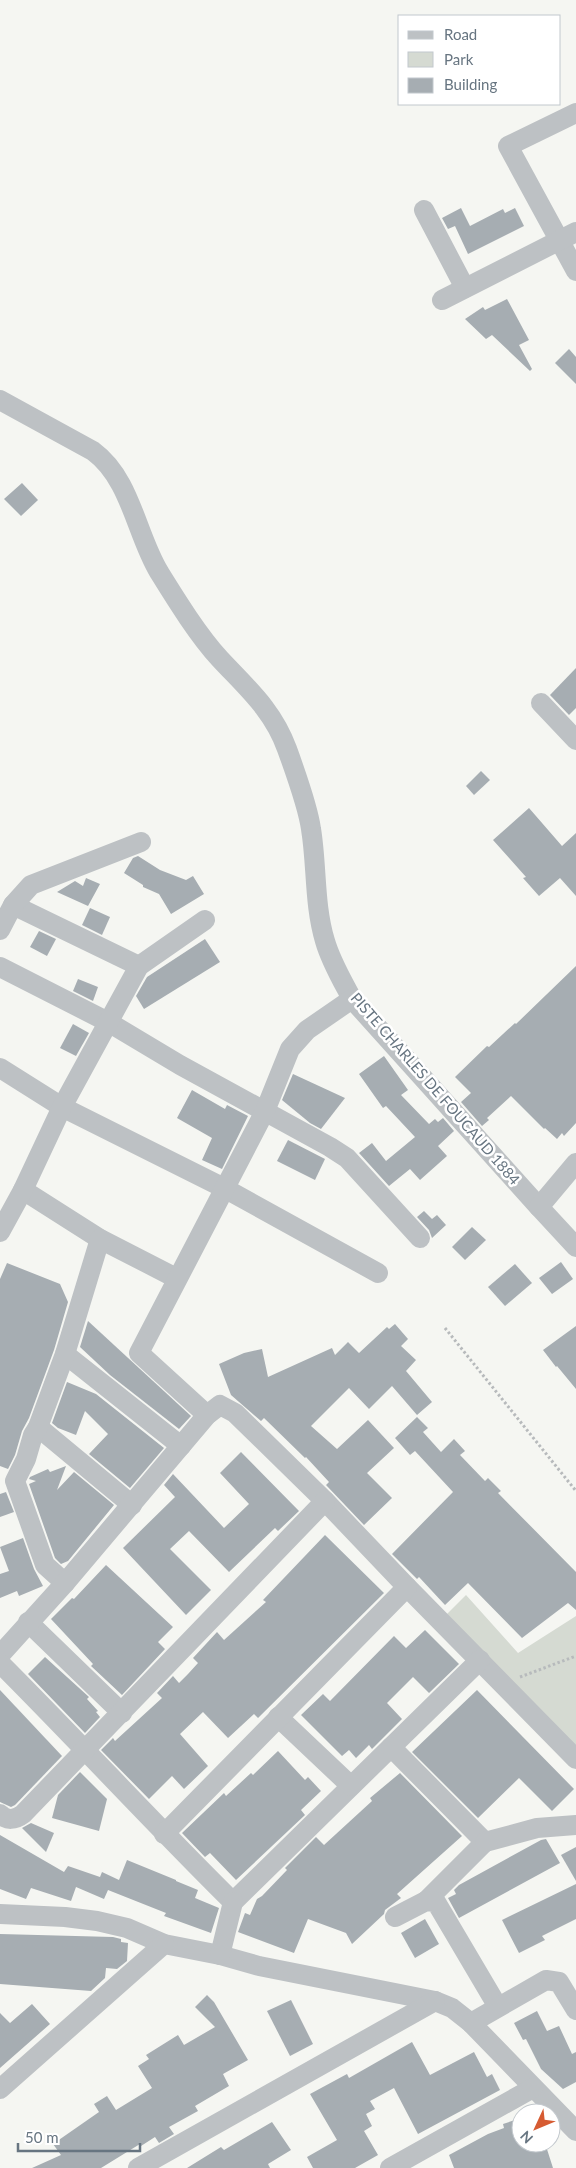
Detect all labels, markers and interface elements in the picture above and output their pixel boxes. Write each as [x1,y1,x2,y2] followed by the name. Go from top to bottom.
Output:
[398,15,561,105] legend
[444,25,477,43] text: Road
[444,50,474,68] text: Park
[444,75,497,93] text: Building
[347,989,524,1188] street label: PISTE CHARLES DE FOUCAUD 1884
[511,2103,561,2153] north arrow
[18,2120,140,2152] scale bar
[25,2128,59,2146] text: 50 m
[516,2128,536,2147] text: N

